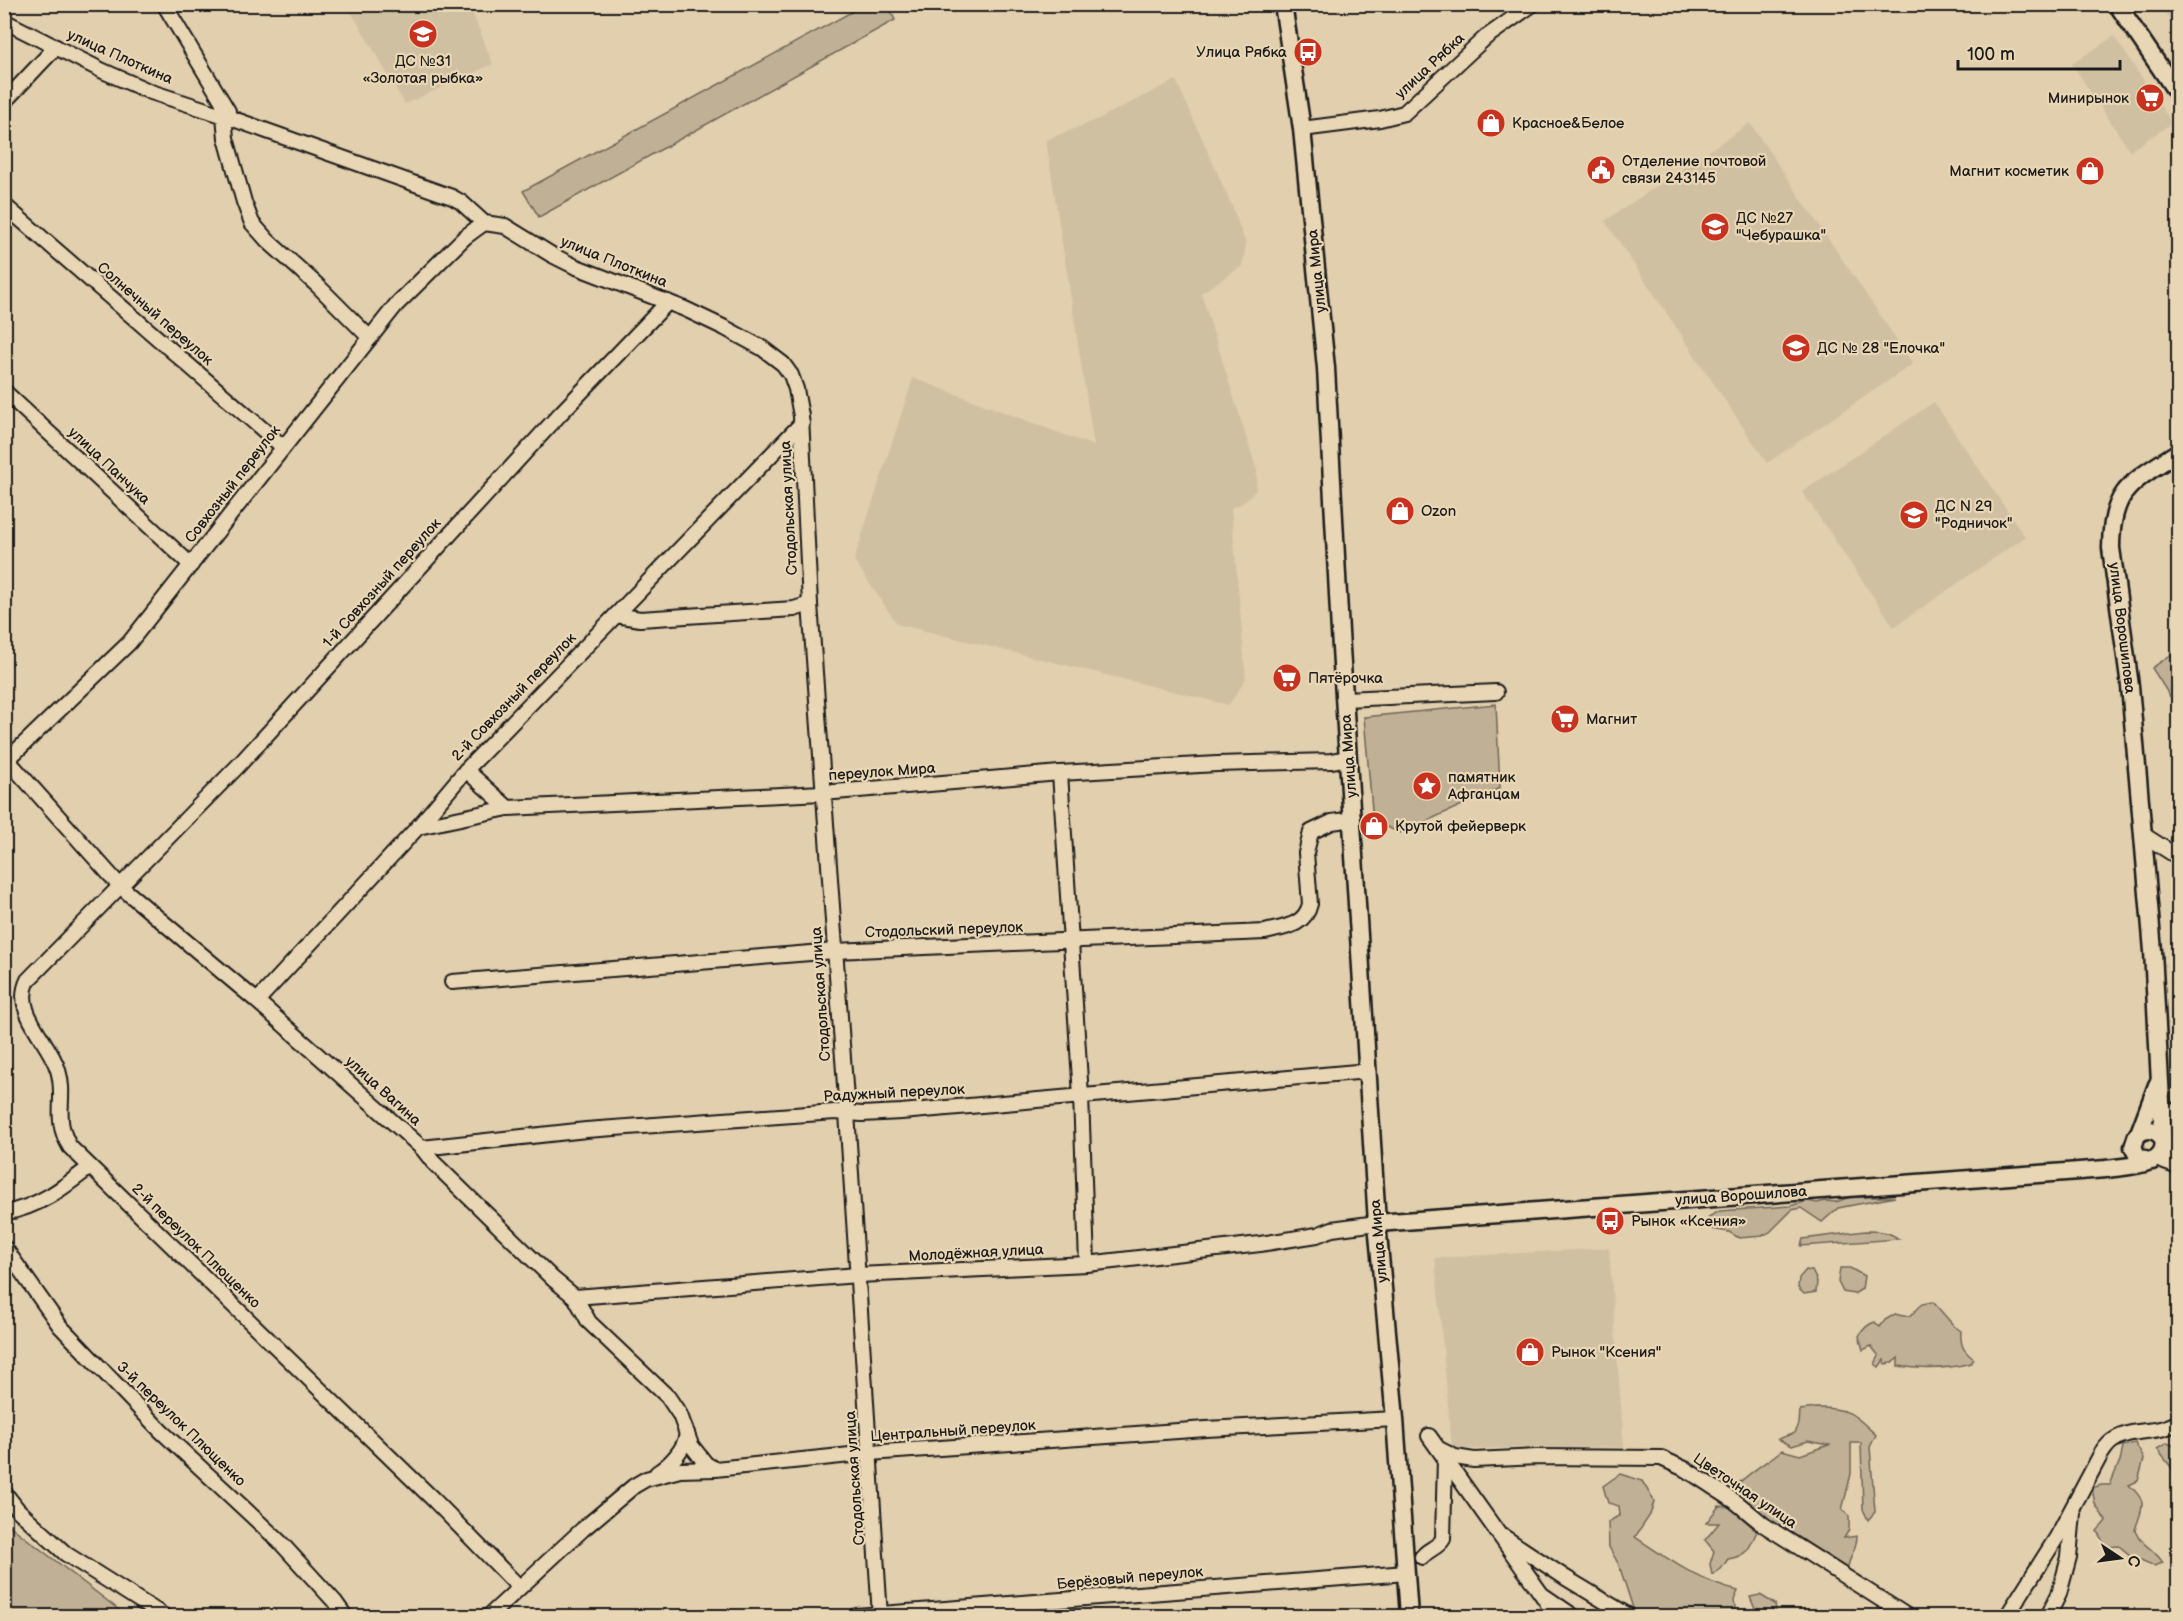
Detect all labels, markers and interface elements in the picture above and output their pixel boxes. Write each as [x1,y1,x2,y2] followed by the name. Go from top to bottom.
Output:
[407,18,439,50] school or university icon: ДС №31 «Золотая рыбка»
[64,25,176,89] street label: улица Плоткина
[1391,29,1469,103] street label: улица Рябка
[1958,33,2120,71] scale bar
[1292,36,1324,68] bus stop icon: Улица Рябка
[1196,43,1287,62] place label: Улица Рябка
[1967,44,2015,65] text: 100 m
[363,52,483,88] place label: ДС №31 «Золотая рыбка»
[2134,82,2166,114] supermarket icon: Минирынок
[2048,89,2129,108] place label: Минирынок
[1475,107,1507,139] shop icon: Красное&Белое
[1512,114,1624,133] place label: Красное&Белое
[1622,152,1766,188] place label: Отделение почтовой связи 243145
[1585,154,1617,186] public building icon: Отделение почтовой связи 243145
[2074,155,2106,187] shop icon: Магнит косметик
[1949,162,2069,181] place label: Магнит косметик
[1736,209,1826,245] place label: ДС №27 "Чебурашка"
[1699,211,1731,243] school or university icon: ДС №27 "Чебурашка"
[1303,228,1331,314] street label: улица Мира
[558,232,670,292] street label: улица Плоткина
[93,258,217,370] street label: Солнечный переулок
[1780,332,1812,364] school or university icon: ДС № 28 "Елочка"
[1817,339,1945,358] place label: ДС № 28 "Елочка"
[181,421,285,547] street label: Совхозный переулок
[64,423,154,509] street label: улица Панчука
[776,440,802,576] street label: Стодольская улица
[1384,495,1416,527] shop icon: Ozon
[1935,497,2013,533] place label: ДС N 29 "Родничок"
[1898,499,1930,531] school or university icon: ДС N 29 "Родничок"
[1421,502,1456,521] place label: Ozon
[319,514,445,652] street label: 1-й Совхозный переулок
[2105,561,2140,695] street label: улица Ворошилова
[448,629,580,765] street label: 2-й Совхозный переулок
[1271,662,1303,694] supermarket icon: Пятёрочка
[1308,669,1383,688] place label: Пятёрочка
[1549,703,1581,735] supermarket icon: Магнит
[1586,710,1637,729] place label: Магнит
[1337,713,1361,798] street label: улица Мира
[828,759,936,785] street label: переулок Мира
[1447,768,1520,804] place label: памятник Афганцам
[1411,770,1443,802] place icon: памятник Афганцам
[1358,810,1390,842] shop icon: Крутой фейерверк
[1395,817,1526,836] place label: Крутой фейерверк
[865,918,1024,942] street label: Стодольский переулок
[807,926,835,1062] street label: Стодольская улица
[341,1052,425,1130] street label: улица Вагина
[823,1080,965,1106] street label: Радужный переулок
[128,1180,264,1313] street label: 2-й переулок Плющенко
[1674,1182,1808,1210] street label: улица Ворошилова
[1366,1198,1392,1284] street label: улица Мира
[1594,1205,1626,1237] bus stop icon: Рынок «Ксения»
[1631,1212,1746,1231] place label: Рынок «Ксения»
[908,1240,1044,1266] street label: Молодёжная улица
[1514,1336,1546,1368] shop icon: Рынок "Ксения"
[1551,1343,1661,1362] place label: Рынок "Ксения"
[112,1357,250,1491] street label: 3-й переулок Плющенко
[841,1410,869,1546] street label: Стодольская улица
[870,1416,1036,1446] street label: Центральный переулок
[1689,1449,1801,1533] street label: Цветочная улица
[2090,1528,2150,1588] north arrow
[2123,1553,2144,1569] text: С
[1056,1562,1204,1594] street label: Берёзовый переулок

